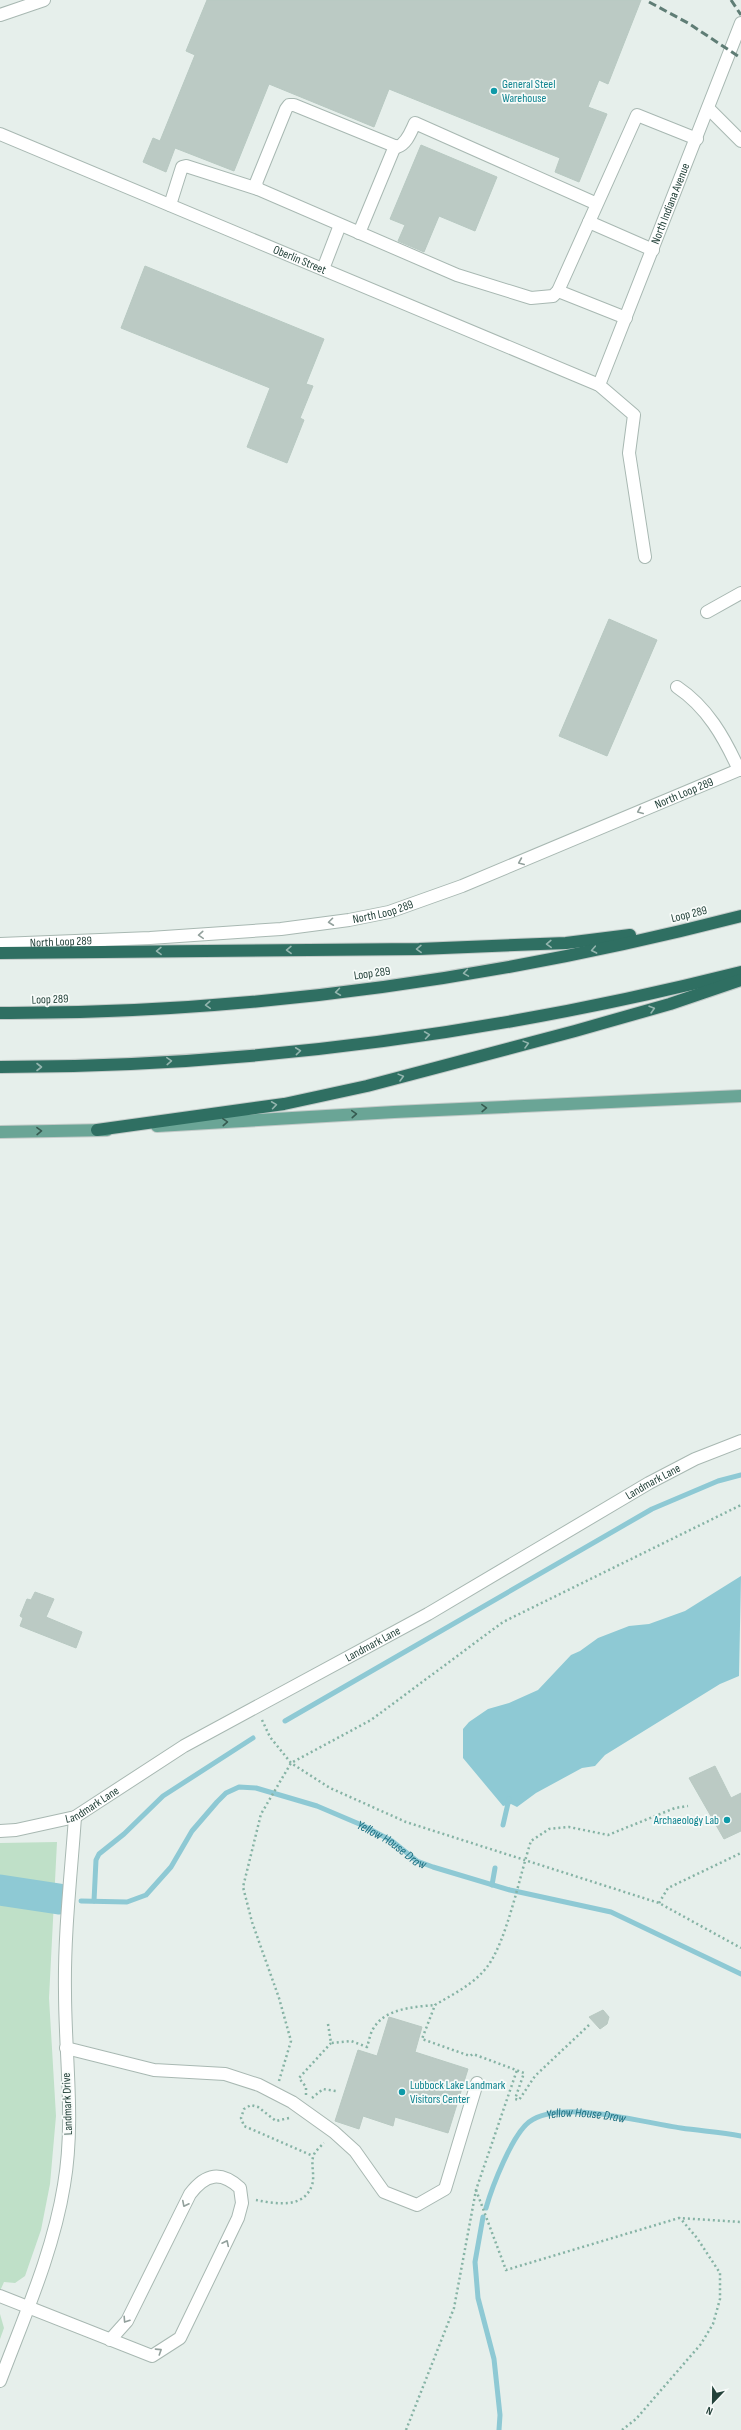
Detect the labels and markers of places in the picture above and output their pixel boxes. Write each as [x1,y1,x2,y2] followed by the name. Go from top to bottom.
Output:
[502,77,555,106] place label: General Steel Warehouse
[489,86,499,96] marker: General Steel Warehouse
[653,1813,719,1828] place label: Archaeology Lab
[722,1815,732,1825] marker: Archaeology Lab
[410,2078,506,2107] place label: Lubbock Lake Landmark Visitors Center
[397,2087,407,2097] marker: Lubbock Lake Landmark Visitors Center

